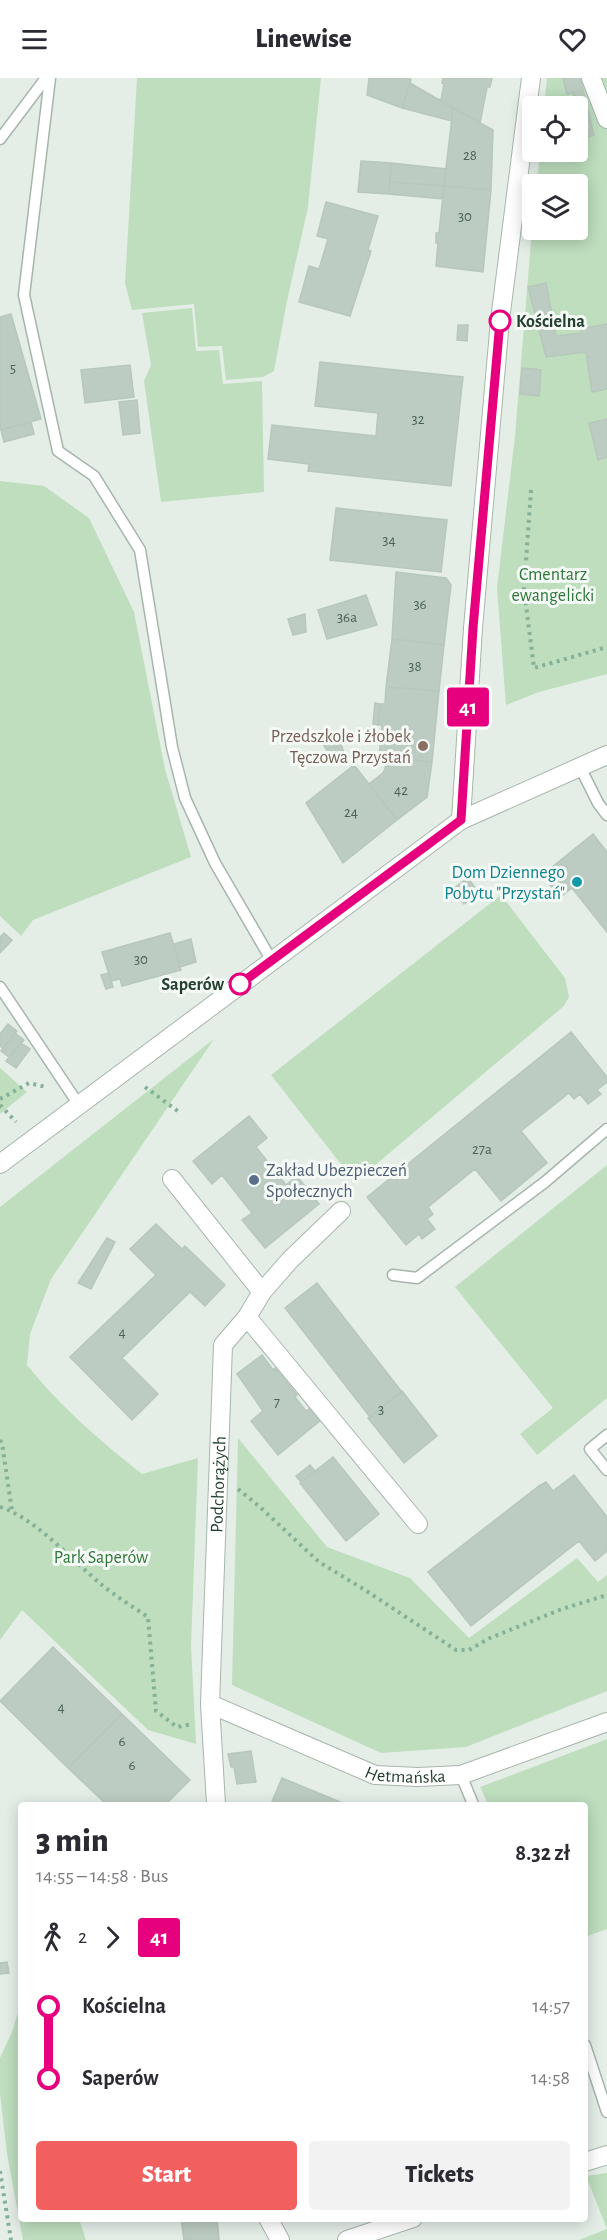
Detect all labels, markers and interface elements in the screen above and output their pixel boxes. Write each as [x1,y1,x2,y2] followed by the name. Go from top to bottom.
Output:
[18,23,51,56] icon: menu
[556,23,589,56] icon: heart
[255,25,352,52] text: Linewise
[522,96,588,240] map controls
[522,96,588,162] button: locate
[463,148,477,163] house number: 28
[522,174,588,240] button: layers
[458,209,472,224] house number: 30
[489,310,511,332] marker: Kościelna
[516,313,585,331] place label: Kościelna
[10,361,16,376] house number: 5
[411,412,425,427] house number: 32
[382,533,396,548] house number: 34
[512,566,594,605] park label: Cmentarz ewangelicki
[413,597,427,612] house number: 36
[337,610,357,625] house number: 36a
[408,659,422,674] house number: 38
[441,688,495,726] line badge: 41
[459,697,477,718] text: 41
[271,728,412,767] place label: Przedszkole i żłobek Tęczowa Przystań
[416,739,430,753] marker: Przedszkole i żłobek Tęczowa Przystań
[394,783,408,798] house number: 42
[344,805,358,820] house number: 24
[444,864,565,903] place label: Dom Dziennego Pobytu "Przystań"
[570,875,584,889] marker: Dom Dziennego Pobytu "Przystań"
[134,952,148,967] house number: 30
[229,973,251,995] marker: Saperów
[161,976,224,994] place label: Saperów
[472,1142,492,1157] house number: 27a
[266,1162,407,1201] place label: Zakład Ubezpieczeń Społecznych
[247,1173,261,1187] marker: Zakład Ubezpieczeń Społecznych
[118,1325,126,1340] house number: 4
[274,1395,280,1410] house number: 7
[378,1402,384,1417] house number: 3
[208,1436,230,1533] street label: Podchorążych
[54,1549,148,1567] park label: Park Saperów
[57,1700,65,1715] house number: 4
[118,1734,126,1749] house number: 6
[128,1758,136,1773] house number: 6
[362,1764,446,1787] street label: Hetmańska
[36,1825,109,1858] text: 3 min
[515,1842,570,1864] text: 8.32 zł
[36,1866,168,1886] text: 14:55 – 14:58 · Bus
[36,1921,69,1954] icon: walk
[96,1921,129,1954] icon: forward
[78,1927,87,1947] text: 2
[150,1927,168,1948] text: 41
[82,1995,166,2017] text: Kościelna
[532,1996,570,2016] text: 14:57
[82,2067,159,2089] text: Saperów
[531,2068,570,2088] text: 14:58
[36,2141,297,2210] button: Start
[309,2141,570,2210] button: Tickets

